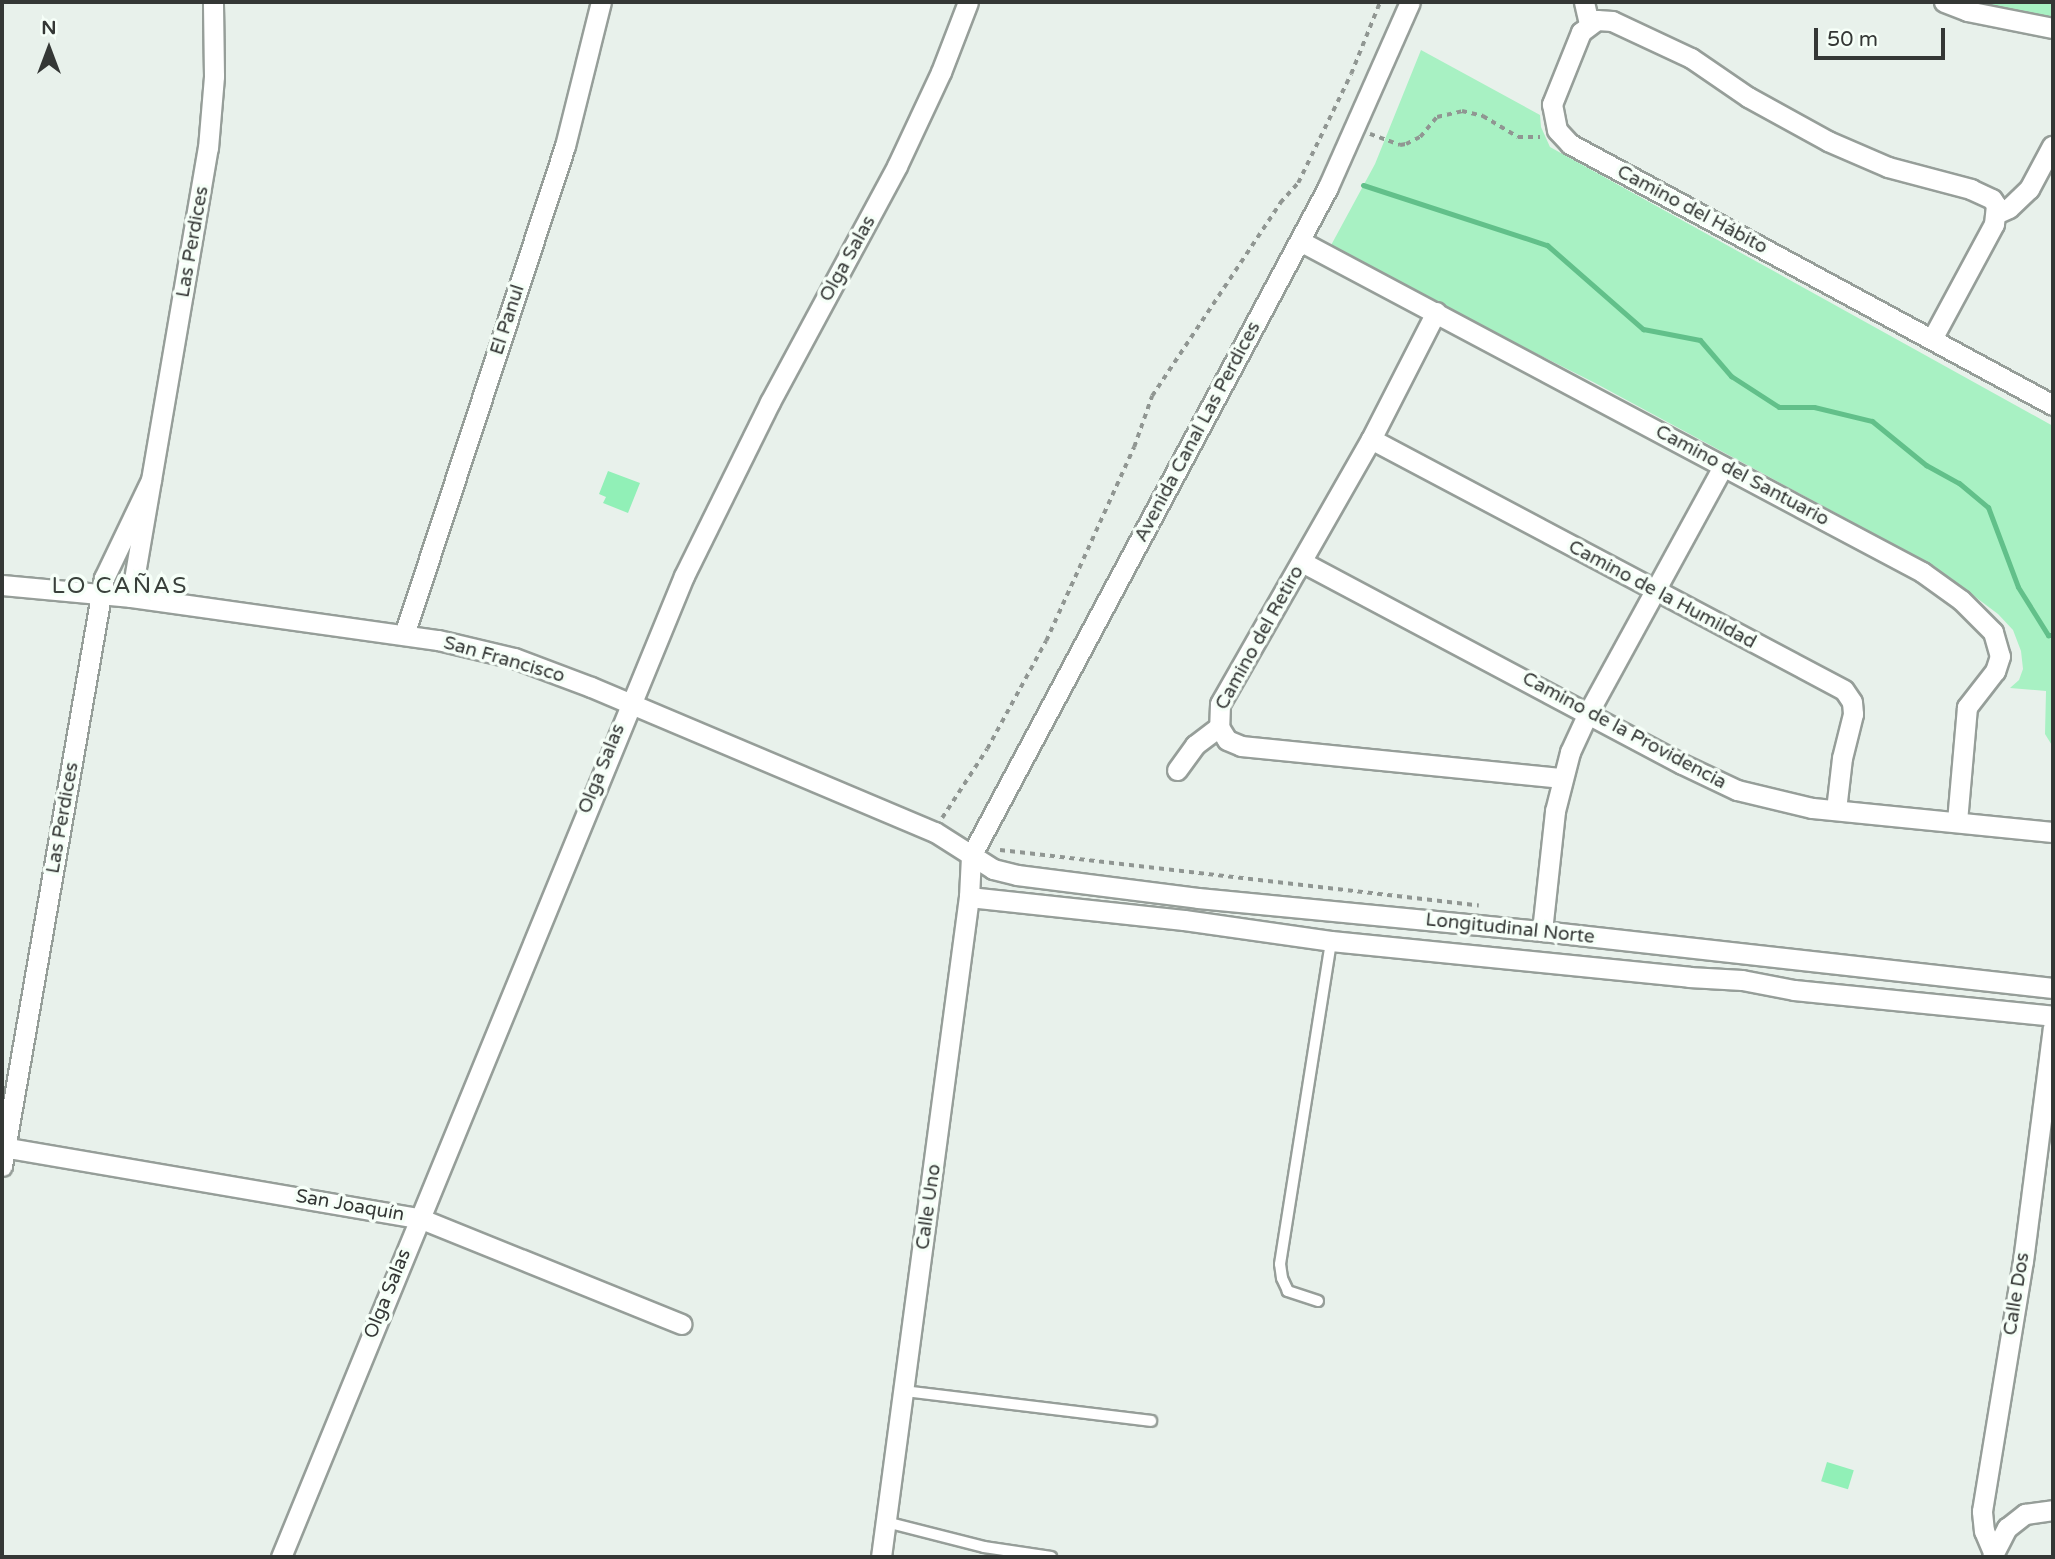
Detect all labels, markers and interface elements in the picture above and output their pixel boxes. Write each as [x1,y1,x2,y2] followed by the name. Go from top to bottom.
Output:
[14,14,84,84] north arrow
[1817,14,1948,58] scale bar
[41,17,57,39] text: N
[1827,27,1878,52] text: 50 m
[1613,161,1771,259] street label: Camino del Hábito
[172,185,214,299] street label: Las Perdices
[815,212,881,306] street label: Olga Salas
[486,282,530,358] street label: El Panul
[1130,318,1266,546] street label: Avenida Canal Las Perdices
[1651,421,1833,531] street label: Camino del Santuario
[1564,536,1760,654] street label: Camino de la Humildad
[1211,562,1309,714] street label: Camino del Retiro
[53,572,187,600] district label: LO CAÑAS
[441,632,567,688] street label: San Francisco
[1518,667,1730,795] street label: Camino de la Providencia
[574,721,630,817] street label: Olga Salas
[42,761,84,875] street label: Las Perdices
[1424,909,1596,949] street label: Longitudinal Norte
[912,1163,946,1251] street label: Calle Uno
[294,1185,406,1227] street label: San Joaquín
[360,1246,416,1342] street label: Olga Salas
[1999,1251,2035,1337] street label: Calle Dos

